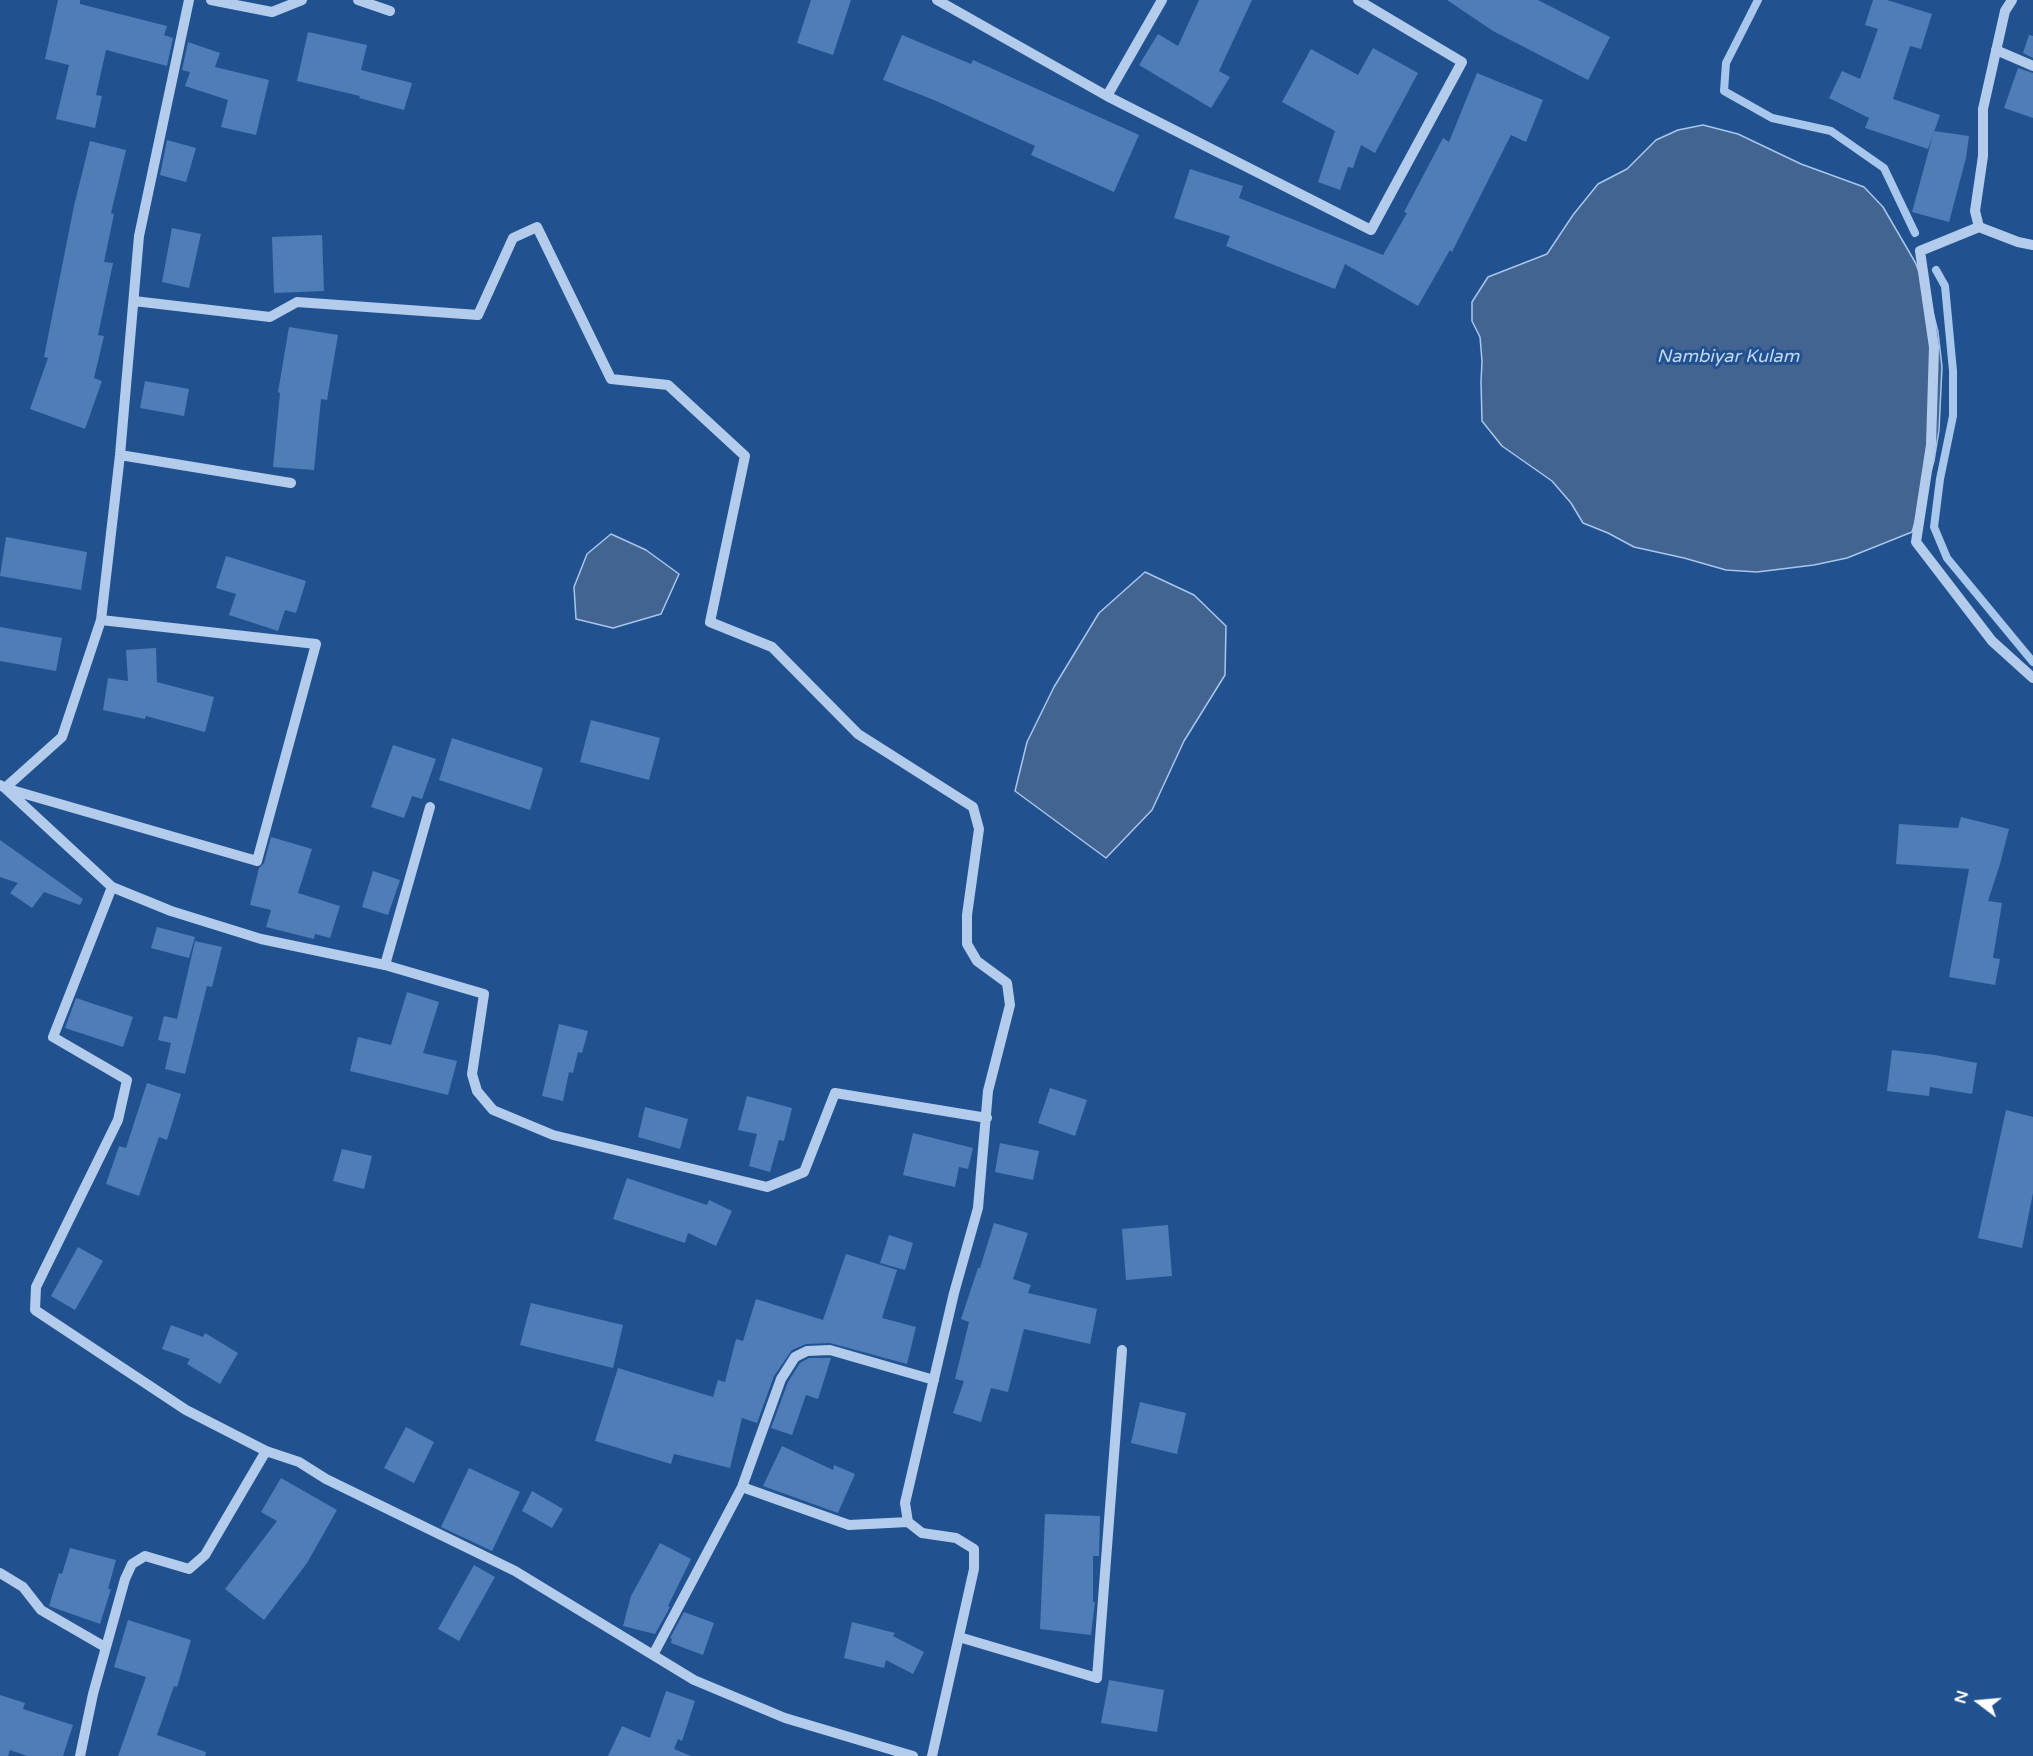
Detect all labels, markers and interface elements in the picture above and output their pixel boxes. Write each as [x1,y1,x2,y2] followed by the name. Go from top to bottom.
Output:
[1657,346,1799,368] water label: Nambiyar Kulam
[1949,1672,2009,1732] north arrow
[1950,1688,1973,1706] text: N

